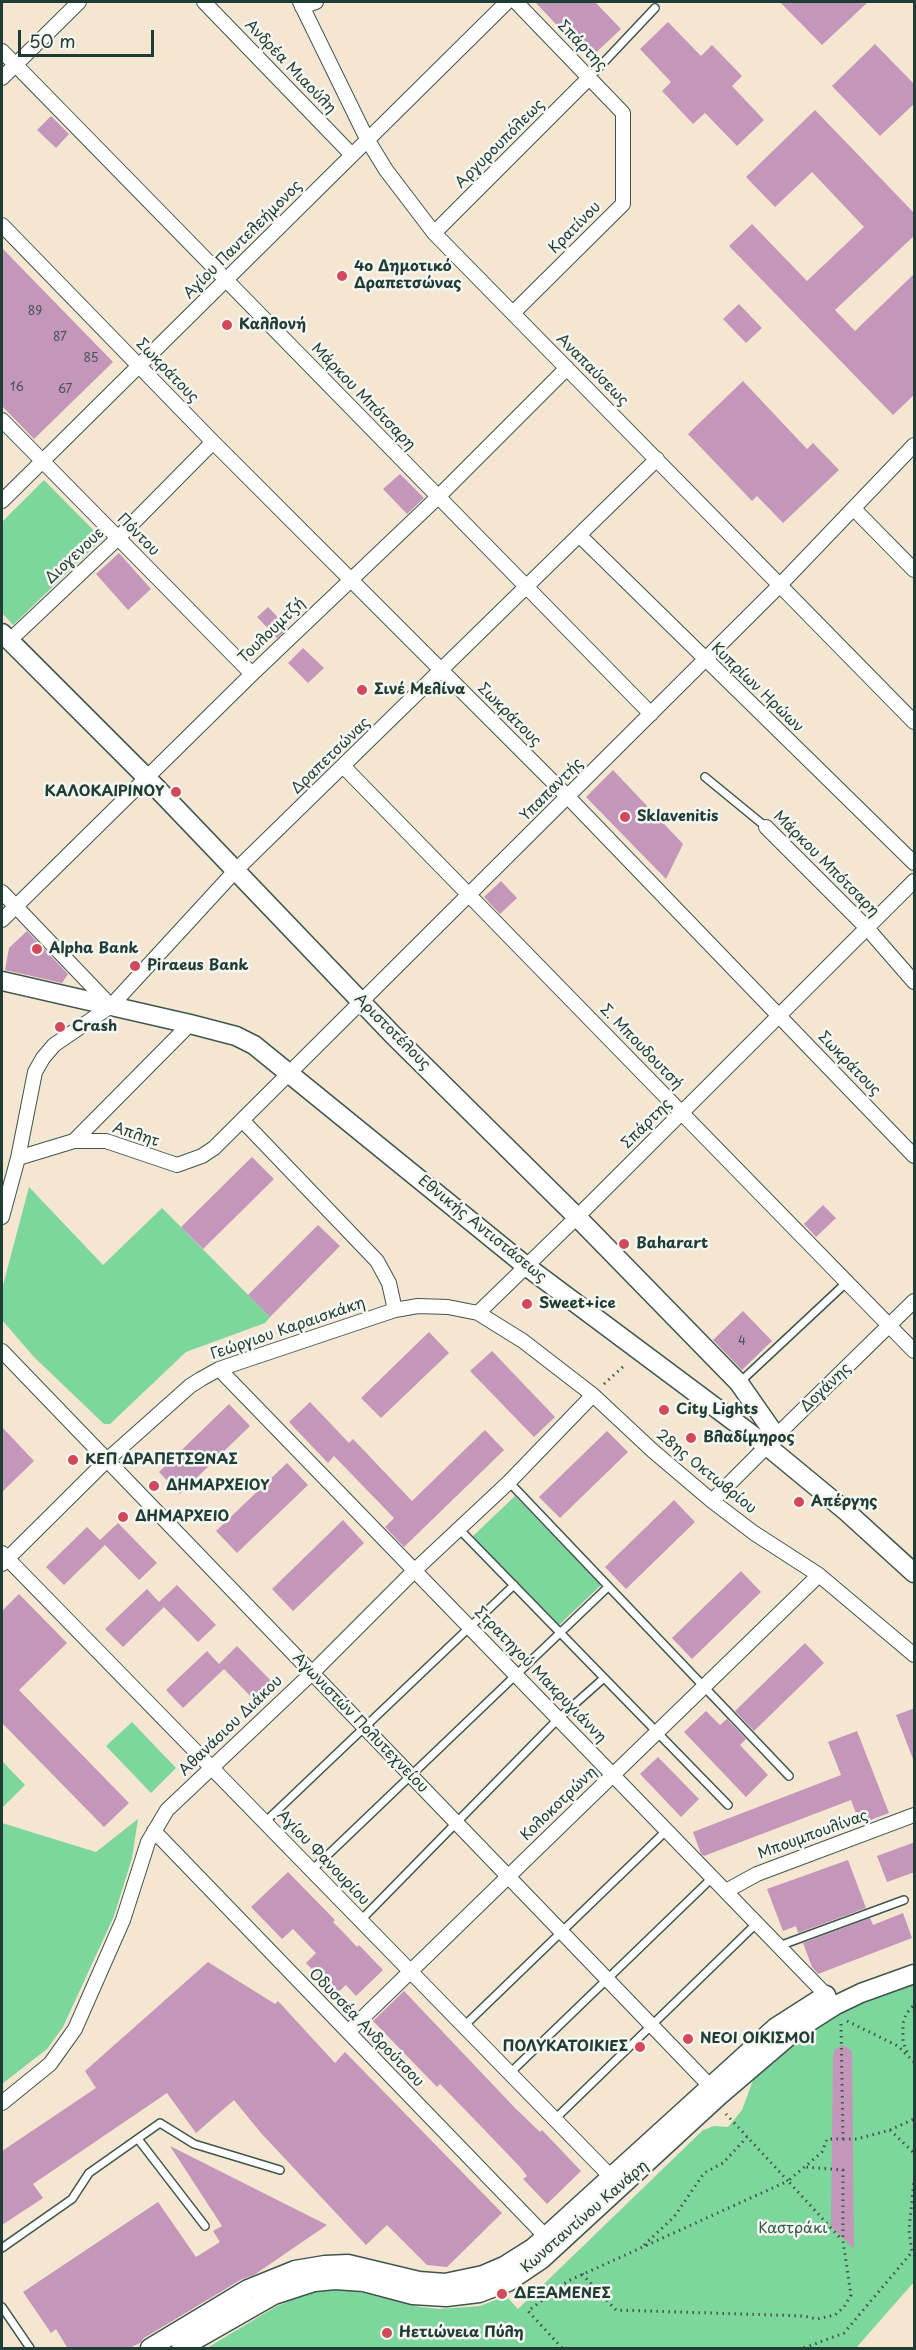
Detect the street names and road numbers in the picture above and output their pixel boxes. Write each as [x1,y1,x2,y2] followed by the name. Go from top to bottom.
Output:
[241,16,339,118] street label: Ανδρέα Μιαούλη
[554,17,610,75] street label: Σπάρτης
[452,96,548,192] street label: Αργυρουπόλεως
[180,177,306,303] street label: Αγίου Παντελεήμονος
[545,198,605,258] street label: Κρατίνου
[552,330,632,410] street label: Αναπαύσεως
[132,335,202,407] street label: Σωκράτους
[307,340,419,454] street label: Μάρκου Μπότσαρη
[113,510,163,560] street label: Πόντου
[42,524,108,588] street label: Διογενουε
[235,595,309,667] street label: Τουλουμτζή
[707,639,807,737] street label: Κυπρίων Ηρώων
[474,680,544,750] street label: Σωκράτους
[288,714,374,798] street label: Δραπετσώνας
[517,755,587,825] street label: Υπαπαντής
[769,807,883,921] street label: Μάρκου Μπότσαρη
[350,990,434,1074] street label: Αριστοτέλους
[596,1001,686,1093] street label: Σ. Μπουδουτσή
[814,1028,884,1100] street label: Σωκράτους
[618,1095,676,1153] street label: Σπάρτης
[110,1119,162,1151] street label: Απλητ
[414,1172,550,1286] street label: Εθνικής Αντιστάσεως
[208,1294,368,1364] street label: Γεώργιου Καραισκάκη
[797,1360,855,1416] street label: Δογάνης
[652,1426,760,1518] street label: 28ης Οκτωβρίου
[470,1603,610,1747] street label: Στρατηγού Μακρυγιάννη
[288,1649,432,1797] street label: Αγωνιστών Πολυτεχνείου
[176,1672,286,1780] street label: Αθανάσιου Διάκου
[517,1763,601,1845] street label: Κολοκοτρώνη
[273,1807,373,1909] street label: Αγίου Φανουρίου
[755,1807,871,1863] street label: Μπουμπουλίνας
[305,1965,427,2091] street label: Οδυσσέα Ανδρούτσου
[518,2157,652,2277] street label: Κωνσταντίνου Κανάρη

